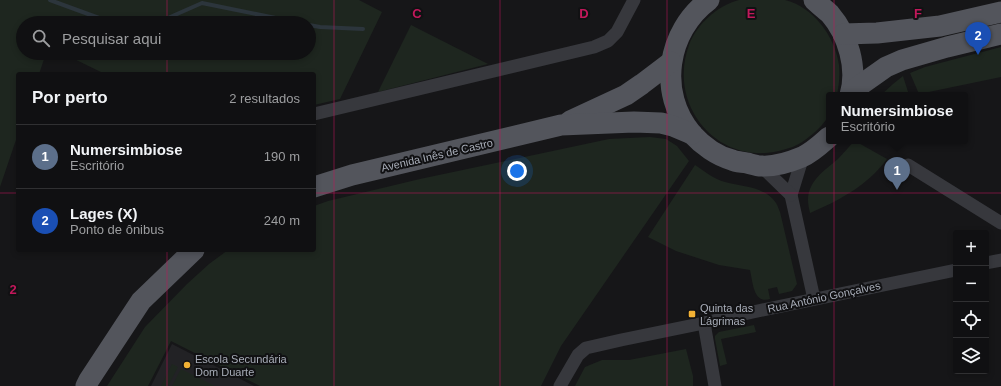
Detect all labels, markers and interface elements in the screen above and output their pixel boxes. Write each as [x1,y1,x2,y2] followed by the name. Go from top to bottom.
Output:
[412,6,422,21] text: C
[579,6,589,21] text: D
[747,6,756,21] text: E
[914,6,922,21] text: F
[16,16,316,60] search box
[965,22,991,55] pin: 2
[30,27,52,49] icon: search
[62,30,161,47] text: Pesquisar aqui
[32,88,108,107] text: Por perto
[229,91,300,106] text: 2 resultados
[826,92,968,144] popup
[841,102,953,119] text: Numersimbiose
[841,119,895,134] text: Escritório
[380,136,494,174] street label: Avenida Inês de Castro
[70,141,183,158] text: Numersimbiose
[41,149,49,164] text: 1
[264,149,300,164] text: 190 m
[884,157,910,190] pin: 1
[70,158,124,173] text: Escritório
[507,161,527,181] your location
[70,205,138,222] text: Lages (X)
[41,213,49,228] text: 2
[264,213,300,228] text: 240 m
[70,222,164,237] text: Ponto de ônibus
[953,230,989,374] map controls
[953,230,989,266] button: +
[953,266,989,302] button: −
[767,279,882,315] street label: Rua António Gonçalves
[9,282,17,297] text: 2
[700,302,754,327] place label: Quinta das Lágrimas
[953,302,989,338] button: locate
[687,309,697,319] marker: Quinta das Lágrimas
[953,338,989,374] button: layers
[195,353,288,378] place label: Escola Secundária Dom Duarte
[182,360,192,370] marker: Escola Secundária Dom Duarte

